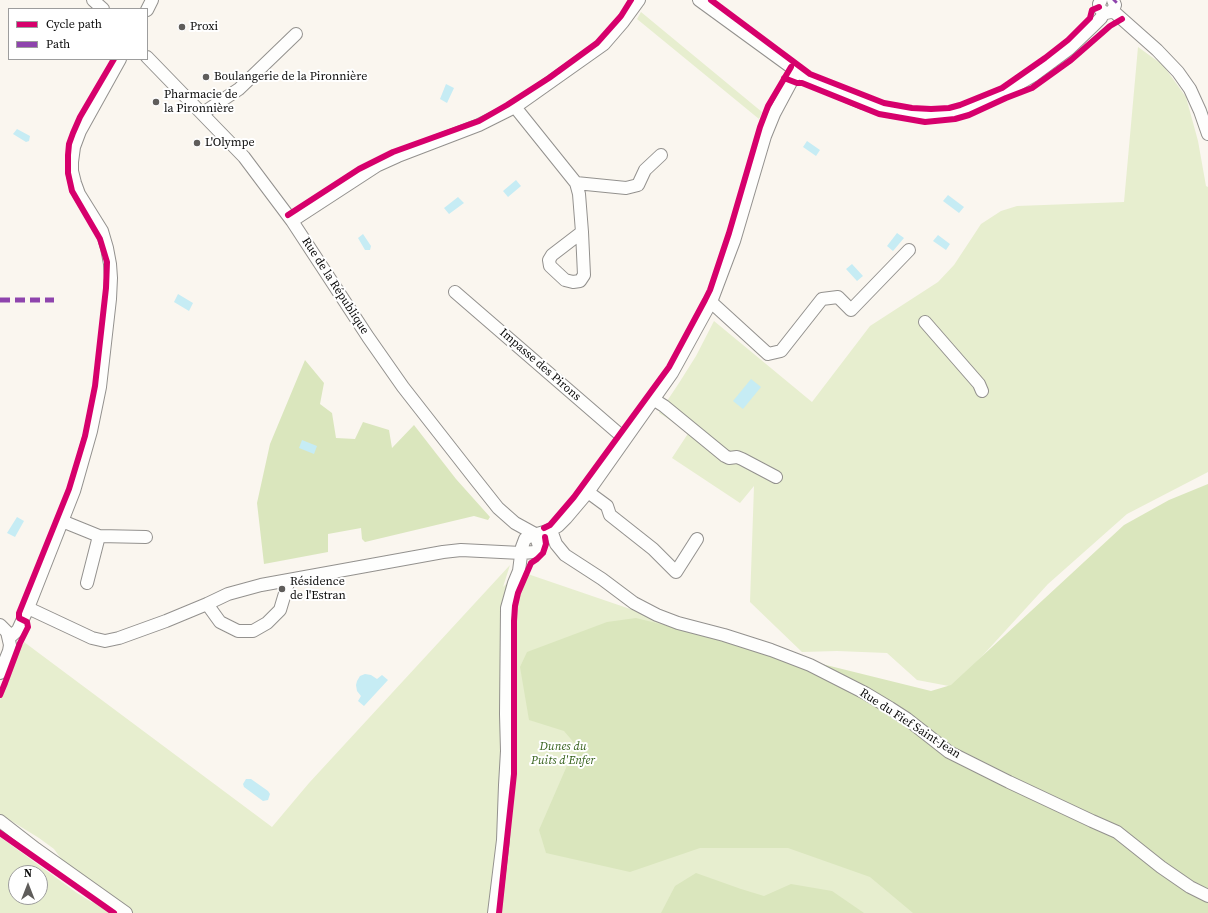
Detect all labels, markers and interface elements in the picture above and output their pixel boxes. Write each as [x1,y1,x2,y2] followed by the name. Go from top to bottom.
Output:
[8,8,148,60] legend
[46,16,102,32] text: Cycle path
[190,20,218,34] place label: Proxi
[177,22,187,32] marker: Proxi
[46,36,70,52] text: Path
[214,70,367,84] place label: Boulangerie de la Pironnière
[201,72,211,82] marker: Boulangerie de la Pironnière
[164,88,238,116] place label: Pharmacie de la Pironnière
[151,97,161,107] marker: Pharmacie de la Pironnière
[205,136,255,150] place label: L'Olympe
[192,138,202,148] marker: L'Olympe
[298,235,372,337] street label: Rue de la République
[496,326,584,404] street label: Impasse des Pirons
[290,575,346,603] place label: Résidence de l'Estran
[277,584,287,594] marker: Résidence de l'Estran
[857,686,963,762] street label: Rue du Fief Saint-Jean
[531,740,595,768] park label: Dunes du Puits d'Enfer
[8,865,48,905] north arrow
[24,866,32,881] text: N

